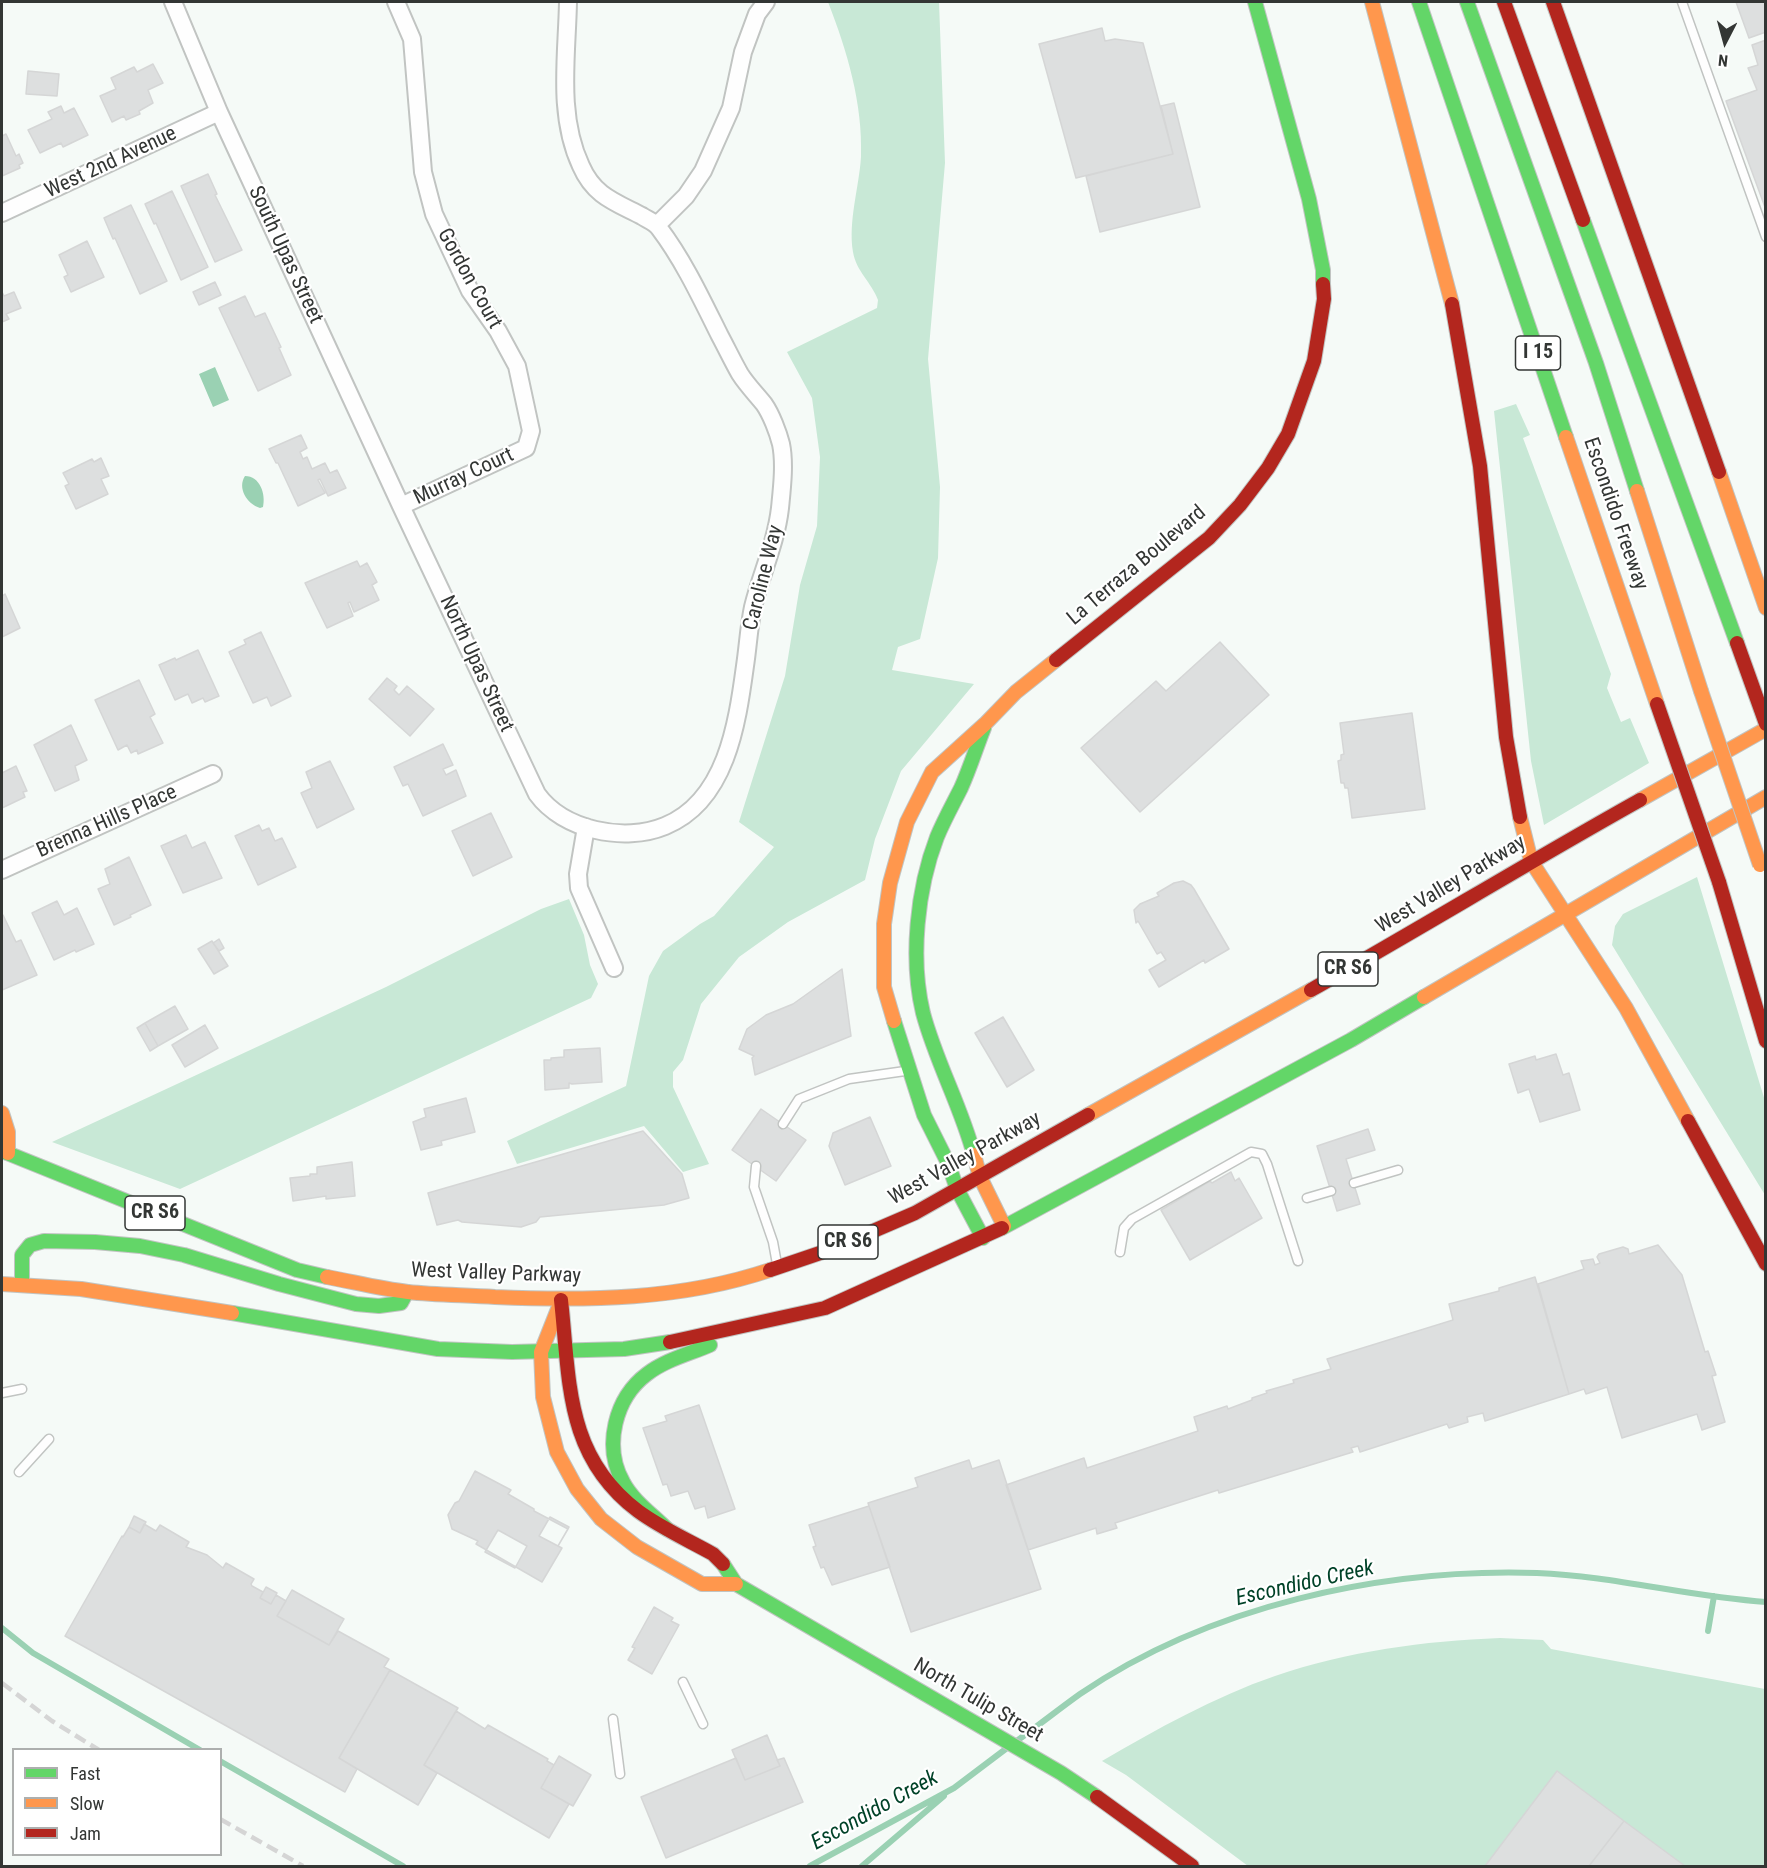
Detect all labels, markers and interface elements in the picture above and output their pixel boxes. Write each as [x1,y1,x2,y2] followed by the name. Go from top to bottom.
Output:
[1695,12,1755,72] north arrow
[1717,50,1729,70] text: N
[41,121,181,205] street label: West 2nd Avenue
[242,182,328,328] street label: South Upas Street
[431,224,507,334] street label: Gordon Court
[1516,336,1560,370] road number: I 15
[1577,435,1653,593] street label: Escondido Freeway
[410,443,518,511] street label: Murray Court
[1062,501,1212,631] street label: La Terraza Boulevard
[739,523,789,633] street label: Caroline Way
[433,592,519,736] street label: North Upas Street
[33,780,181,864] street label: Brenna Hills Place
[1372,830,1530,940] street label: West Valley Parkway
[1318,952,1378,986] road number: CR S6
[884,1107,1046,1211] street label: West Valley Parkway
[125,1196,185,1230] road number: CR S6
[818,1225,878,1259] road number: CR S6
[411,1258,581,1290] street label: West Valley Parkway
[1233,1555,1377,1613] water label: Escondido Creek
[909,1654,1047,1748] street label: North Tulip Street
[12,1748,222,1856] legend
[70,1763,101,1784] text: Fast
[807,1765,943,1857] water label: Escondido Creek
[70,1793,104,1814] text: Slow
[70,1823,101,1844] text: Jam

